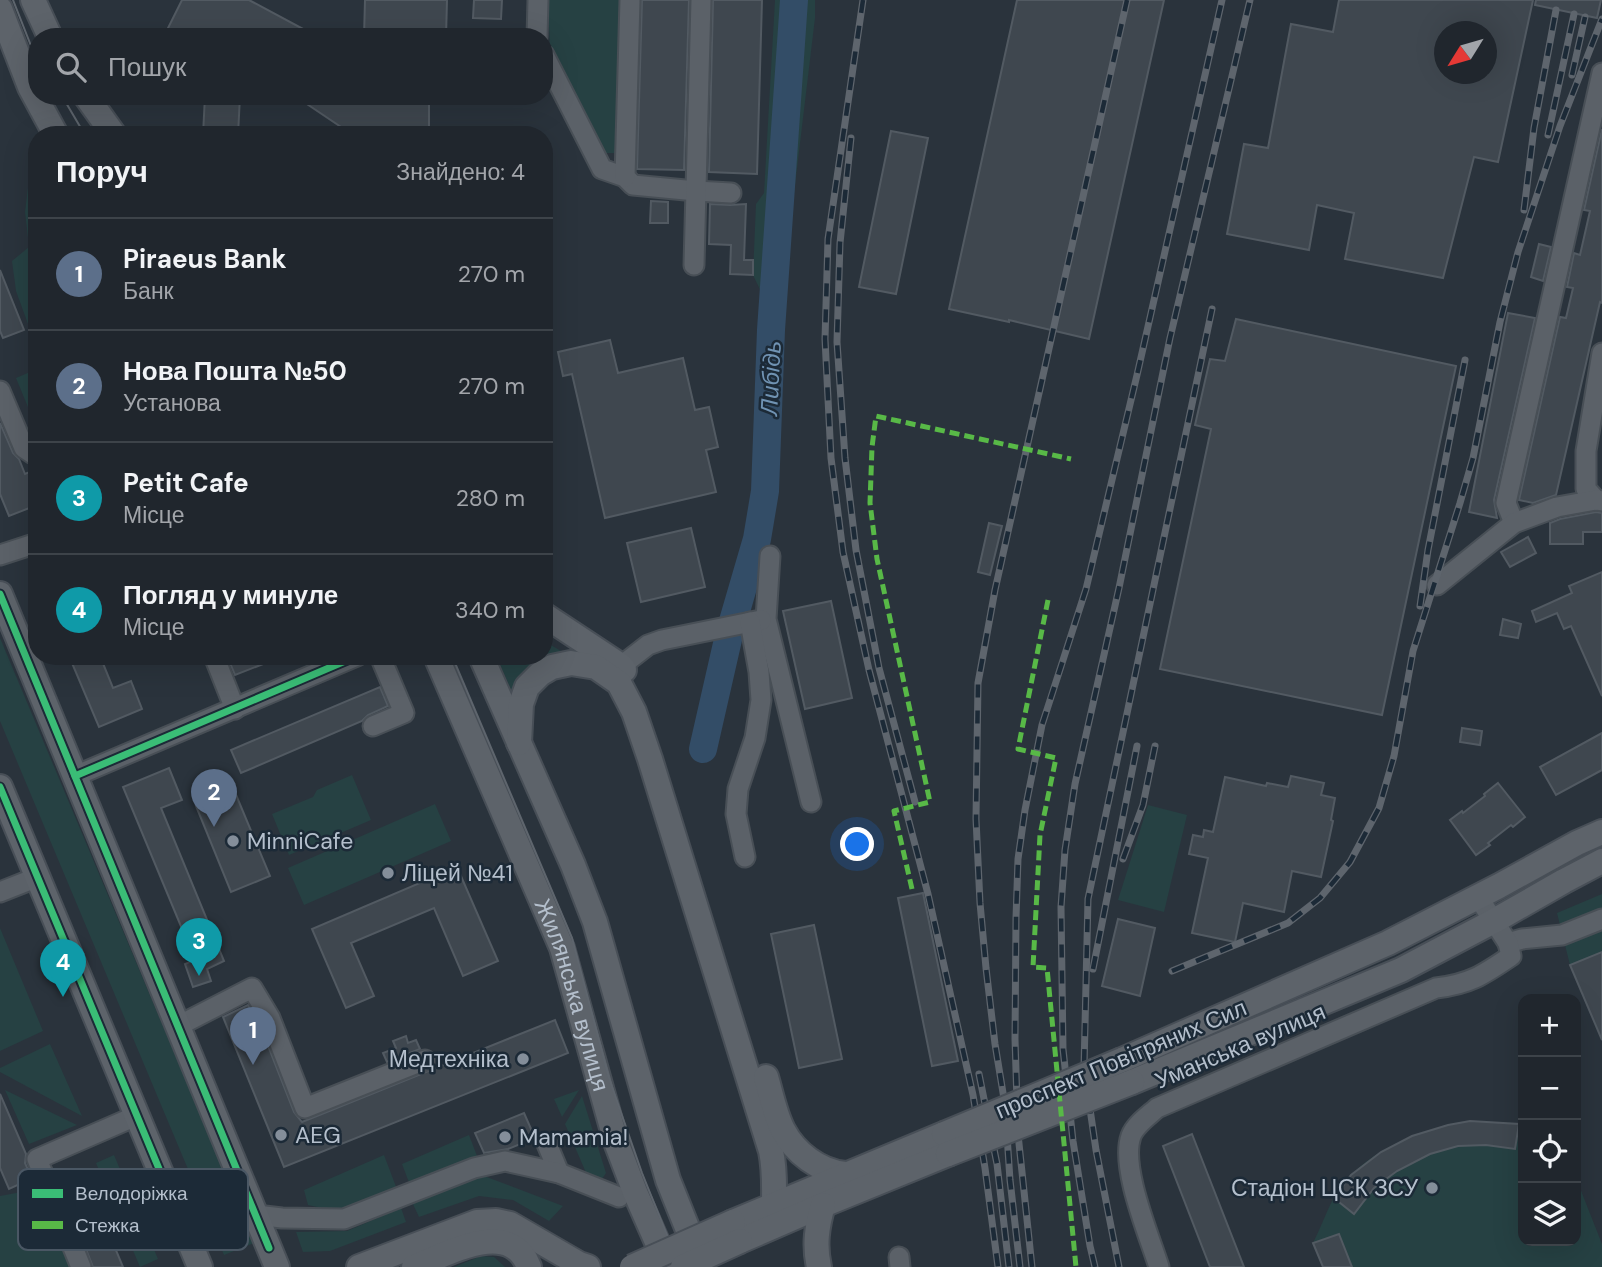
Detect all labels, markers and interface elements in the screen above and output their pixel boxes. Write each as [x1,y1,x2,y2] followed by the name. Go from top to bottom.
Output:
[1434,21,1497,84] north arrow
[28,28,553,105] search box
[52,48,90,86] icon: search
[108,50,186,84] text: Пошук
[56,152,148,191] text: Поруч
[396,157,525,187] text: Знайдено: 4
[123,242,286,276] text: Piraeus Bank
[75,259,83,289] text: 1
[458,259,525,289] text: 270 m
[123,276,174,306] text: Банк
[753,340,788,418] water label: Либідь
[123,354,347,388] text: Нова Пошта №50
[72,371,86,401] text: 2
[458,371,525,401] text: 270 m
[123,388,221,418] text: Установа
[123,466,249,500] text: Petit Cafe
[72,483,86,513] text: 3
[456,483,525,513] text: 280 m
[123,500,184,530] text: Місце
[123,578,338,612] text: Погляд у минуле
[72,595,86,625] text: 4
[455,595,525,625] text: 340 m
[123,612,184,642] text: Місце
[191,769,237,827] pin: 2
[247,826,353,856] place label: MinniCafe
[840,827,874,861] your location
[225,833,241,849] marker: MinniCafe
[402,858,513,888] place label: Ліцей №41
[380,865,396,881] marker: Ліцей №41
[528,894,616,1095] street label: Жилянська вулиця
[176,918,222,976] pin: 3
[40,939,86,997] pin: 4
[991,992,1251,1126] street label: проспект Повітряних Сил
[1518,994,1581,1246] map controls
[1518,994,1581,1057] button: +
[1150,997,1330,1095] street label: Уманська вулиця
[230,1007,276,1065] pin: 1
[389,1044,509,1074] place label: Медтехніка
[515,1051,531,1067] marker: Медтехніка
[1518,1057,1581,1120] button: −
[295,1120,341,1150] place label: AEG
[1518,1120,1581,1183] button: locate
[519,1122,628,1152] place label: Mamamia!
[273,1127,289,1143] marker: AEG
[497,1129,513,1145] marker: Mamamia!
[18,1169,248,1250] legend
[1231,1173,1418,1203] place label: Стадіон ЦСК ЗСУ
[1424,1180,1440,1196] marker: Стадіон ЦСК ЗСУ
[75,1181,188,1206] text: Велодоріжка
[1518,1183,1581,1246] button: layers
[75,1213,140,1238] text: Стежка

